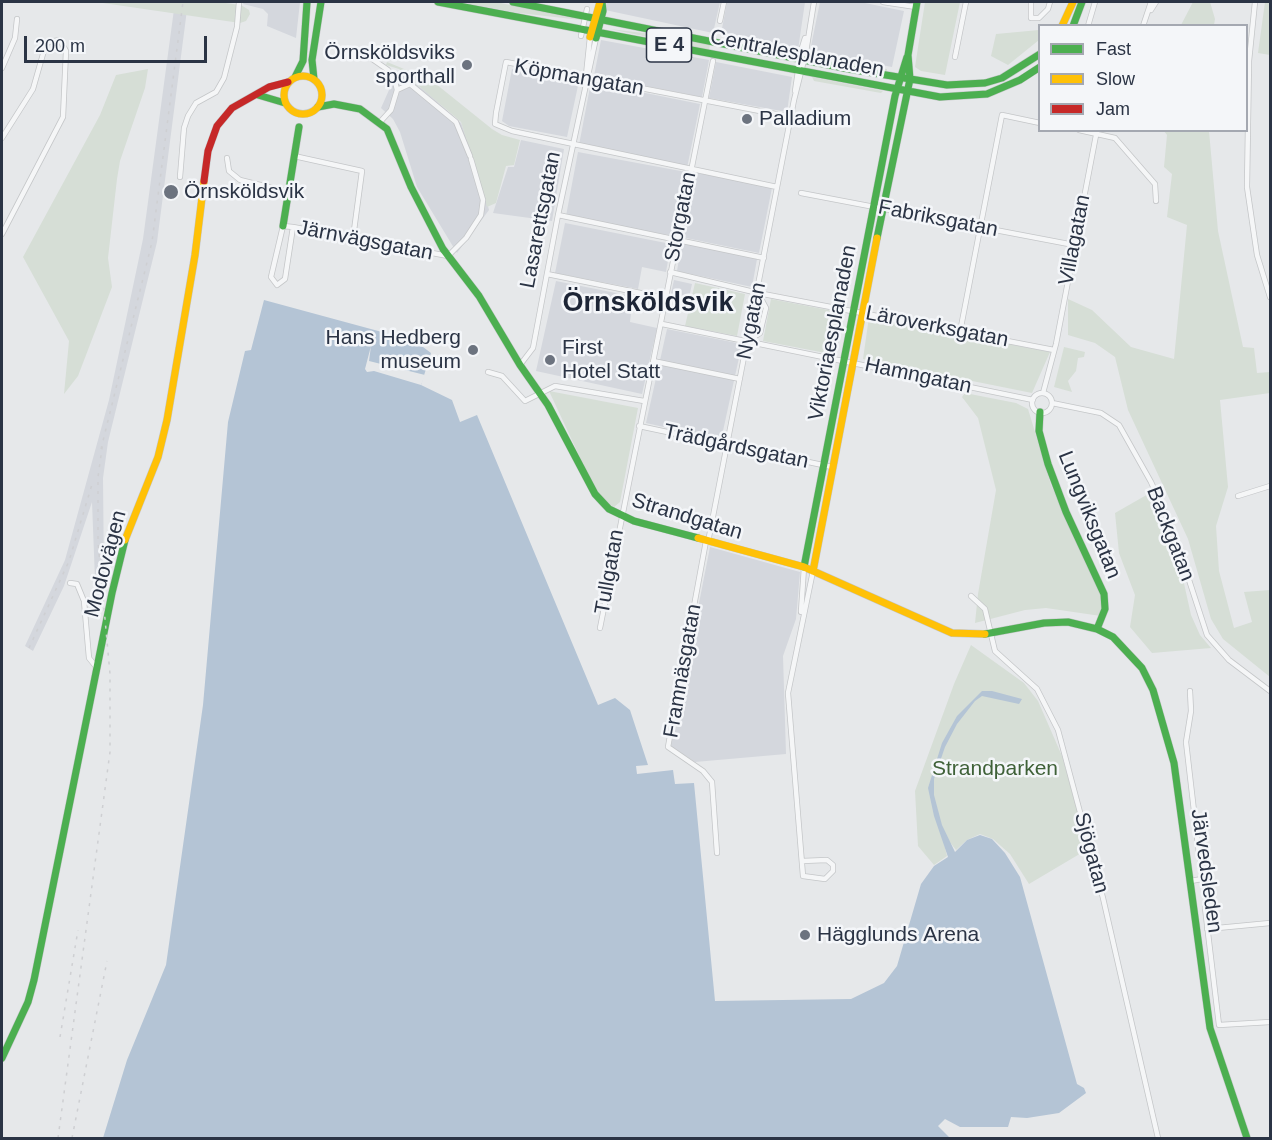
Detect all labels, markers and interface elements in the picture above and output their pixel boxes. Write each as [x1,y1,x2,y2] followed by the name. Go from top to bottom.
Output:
[27,24,210,62] scale bar
[1038,24,1248,132] legend
[708,25,886,83] street label: Centralesplanaden
[646,28,692,62] road number: E 4
[35,36,85,56] text: 200 m
[1096,39,1131,59] text: Fast
[324,40,455,90] place label: Örnsköldsviks sporthall
[512,54,646,102] street label: Köpmangatan
[460,58,474,72] marker: Örnsköldsviks sporthall
[1096,69,1135,89] text: Slow
[1096,99,1130,119] text: Jam
[759,106,851,132] place label: Palladium
[740,112,754,126] marker: Palladium
[515,149,567,291] street label: Lasarettsgatan
[660,170,702,264] street label: Storgatan
[184,179,304,205] place label: Örnsköldsvik
[162,183,180,201] marker: Örnsköldsvik
[1054,193,1096,287] street label: Villagatan
[876,195,1000,243] street label: Fabriksgatan
[295,215,435,267] street label: Järnvägsgatan
[804,243,862,423] street label: Viktoriaesplanaden
[732,280,772,362] street label: Nygatan
[562,288,734,320] district label: Örnsköldsvik
[864,301,1010,353] street label: Läroverksgatan
[326,325,461,375] place label: Hans Hedberg museum
[562,335,660,385] place label: First Hotel Statt
[466,343,480,357] marker: Hans Hedberg museum
[862,352,974,400] street label: Hamngatan
[543,353,557,367] marker: First Hotel Statt
[661,419,811,475] street label: Trädgårdsgatan
[1052,447,1126,583] street label: Lungviksgatan
[1140,483,1200,585] street label: Backgatan
[629,488,745,546] street label: Strandgatan
[80,508,132,620] street label: Modovägen
[590,528,630,616] street label: Tullgatan
[659,602,707,740] street label: Framnäsgatan
[932,756,1058,782] park label: Strandparken
[1185,807,1227,935] street label: Järvedsleden
[1068,810,1114,896] street label: Sjögatan
[817,922,979,948] place label: Hägglunds Arena
[798,928,812,942] marker: Hägglunds Arena

